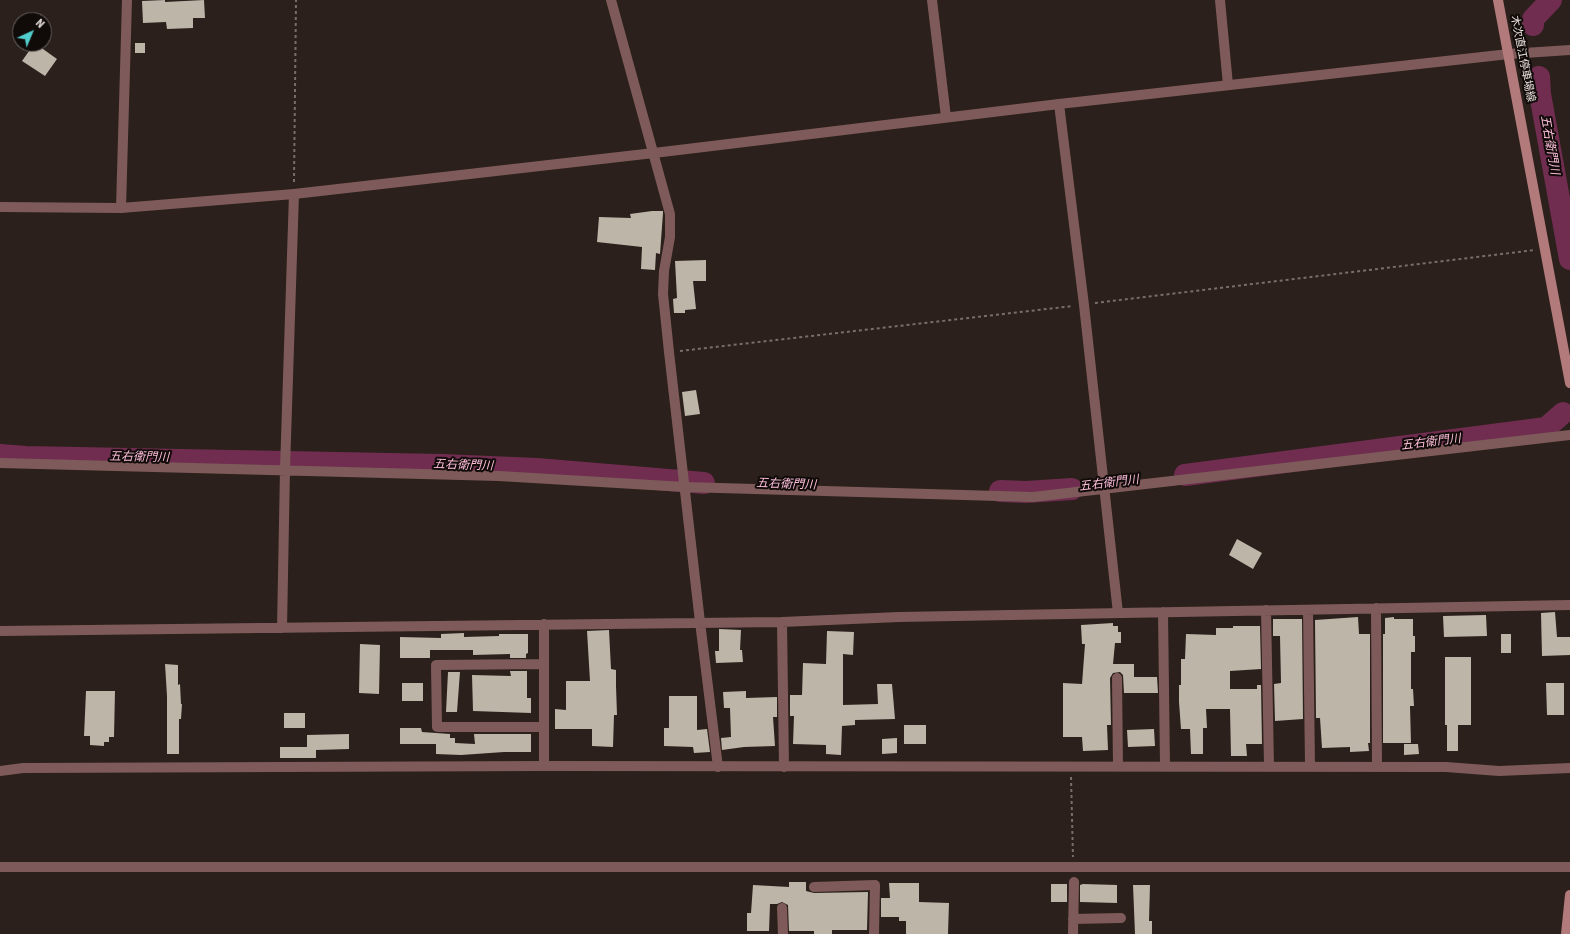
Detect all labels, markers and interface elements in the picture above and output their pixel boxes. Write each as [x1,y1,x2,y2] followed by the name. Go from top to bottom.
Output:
[12,12,52,52] north arrow
[1507,15,1537,103] street label: 木次直江停車場線
[32,16,48,32] text: N
[1537,114,1561,176] water label: 五右衛門川
[1400,432,1462,454] water label: 五右衛門川
[109,450,169,466] water label: 五右衛門川
[433,458,493,474] water label: 五右衛門川
[1078,473,1140,495] water label: 五右衛門川
[756,477,816,493] water label: 五右衛門川

